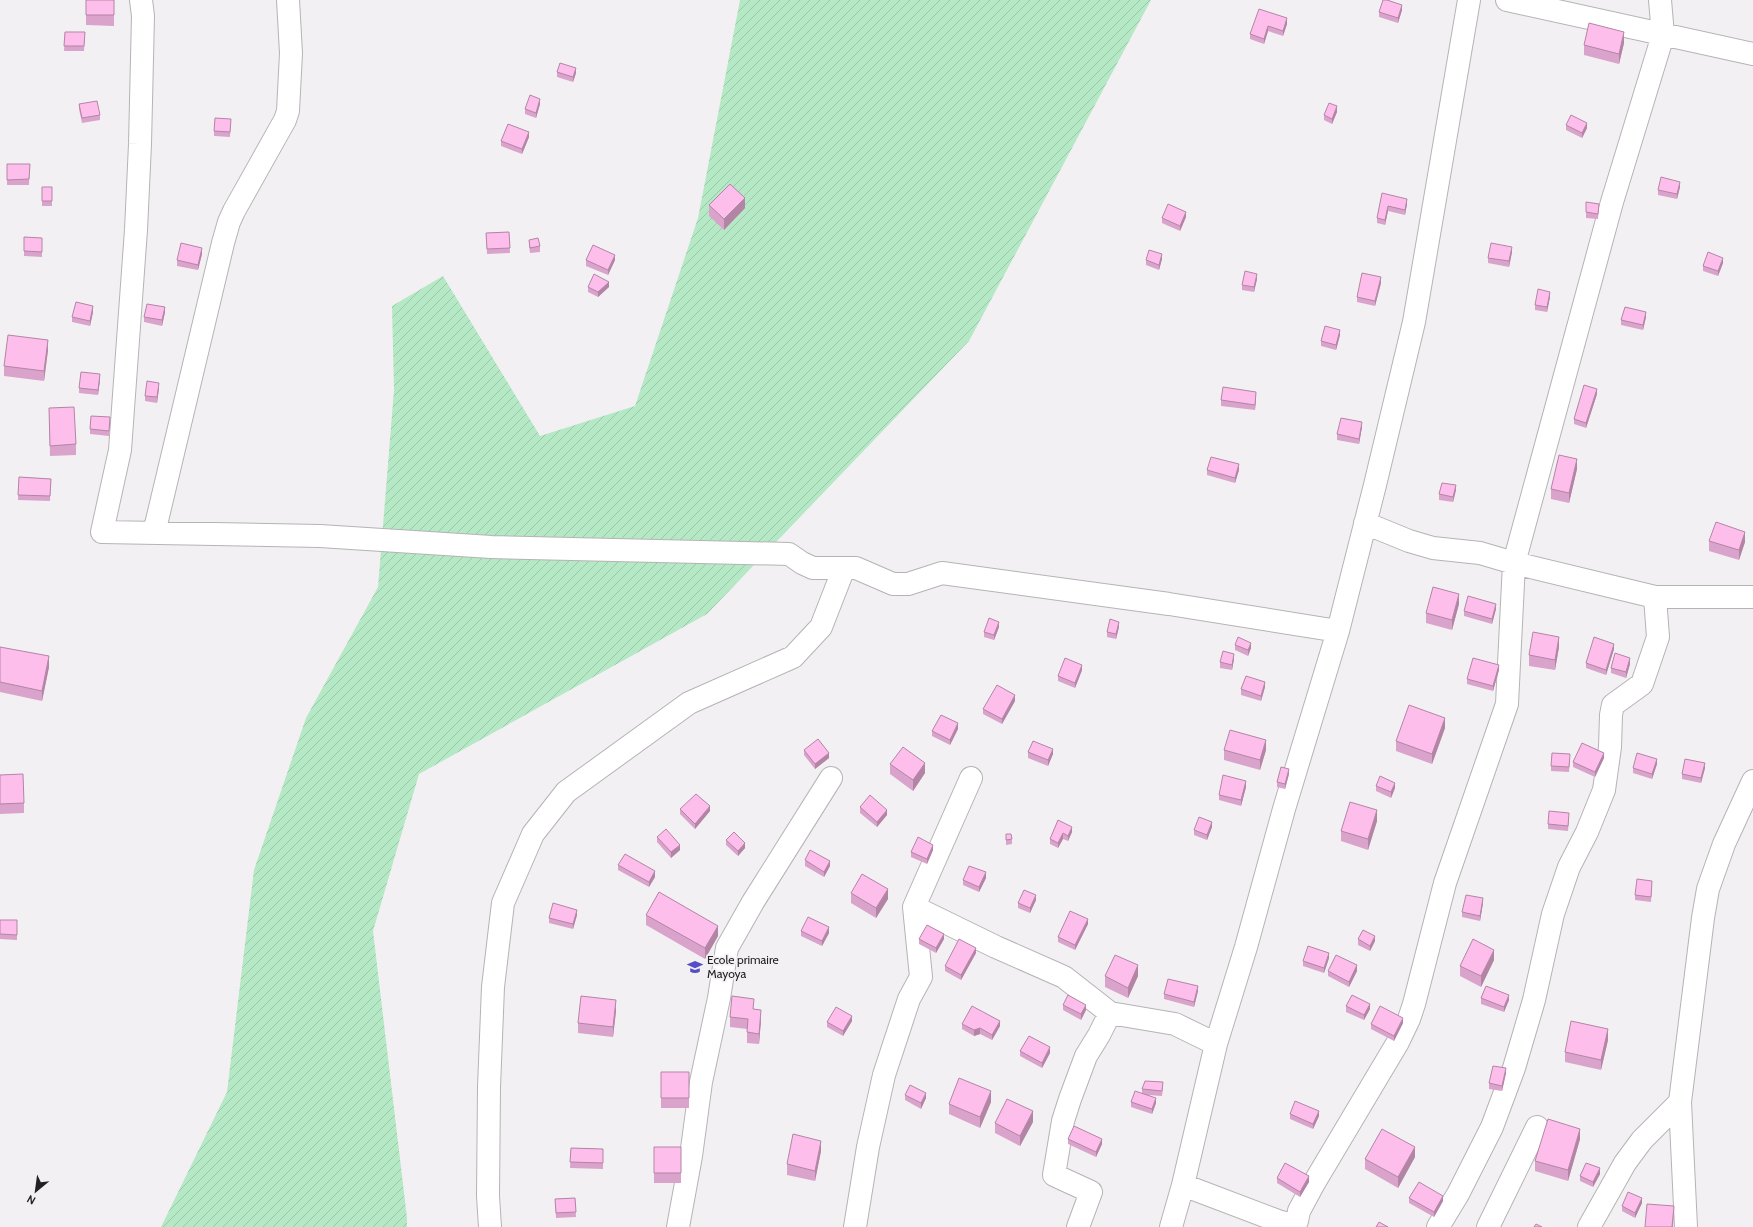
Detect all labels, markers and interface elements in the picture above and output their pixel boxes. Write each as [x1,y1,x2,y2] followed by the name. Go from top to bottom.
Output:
[707,952,779,981] place label: Ecole primaire Mayoya
[686,958,704,976] school or university icon: Ecole primaire Mayoya
[16,1171,56,1211] north arrow
[24,1192,38,1208] text: N

